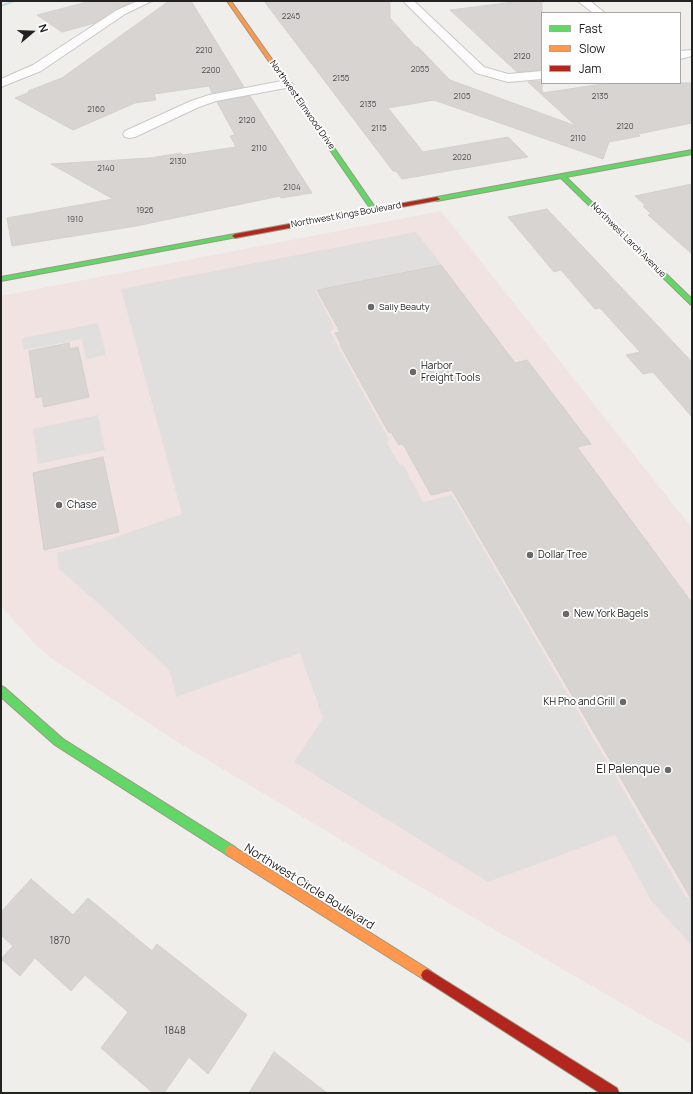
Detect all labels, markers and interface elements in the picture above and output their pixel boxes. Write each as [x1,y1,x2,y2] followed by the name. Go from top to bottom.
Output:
[12,12,52,52] north arrow
[282,12,300,22] house number: 2245
[541,12,681,84] legend
[579,20,603,37] text: Fast
[35,22,52,34] text: N
[579,40,605,57] text: Slow
[195,46,213,56] house number: 2210
[513,52,531,62] house number: 2120
[267,58,337,152] street label: Northwest Elmwood Drive
[579,60,601,77] text: Jam
[411,65,429,75] house number: 2055
[202,66,220,76] house number: 2200
[333,74,349,84] house number: 2155
[453,92,471,102] house number: 2105
[592,92,608,102] house number: 2135
[360,100,376,110] house number: 2135
[87,105,105,115] house number: 2160
[238,116,256,126] house number: 2120
[616,122,634,132] house number: 2120
[371,124,387,134] house number: 2115
[570,134,586,144] house number: 2110
[251,144,267,154] house number: 2110
[453,153,471,163] house number: 2020
[170,157,186,167] house number: 2130
[97,164,115,174] house number: 2140
[283,183,301,193] house number: 2104
[290,200,402,230] street label: Northwest Kings Boulevard
[588,200,668,280] street label: Northwest Larch Avenue
[136,206,154,216] house number: 1926
[67,215,83,225] house number: 1910
[366,302,376,312] marker: Sally Beauty
[379,302,430,312] place label: Sally Beauty
[421,360,480,384] place label: Harbor Freight Tools
[408,367,418,377] marker: Harbor Freight Tools
[67,499,97,511] place label: Chase
[54,500,64,510] marker: Chase
[538,549,587,561] place label: Dollar Tree
[525,550,535,560] marker: Dollar Tree
[574,608,648,620] place label: New York Bagels
[561,609,571,619] marker: New York Bagels
[543,696,615,708] place label: KH Pho and Grill
[618,697,628,707] marker: KH Pho and Grill
[596,763,660,777] place label: El Palenque
[663,765,673,775] marker: El Palenque
[241,841,377,933] street label: Northwest Circle Boulevard
[50,935,70,947] house number: 1870
[164,1025,186,1037] house number: 1848

